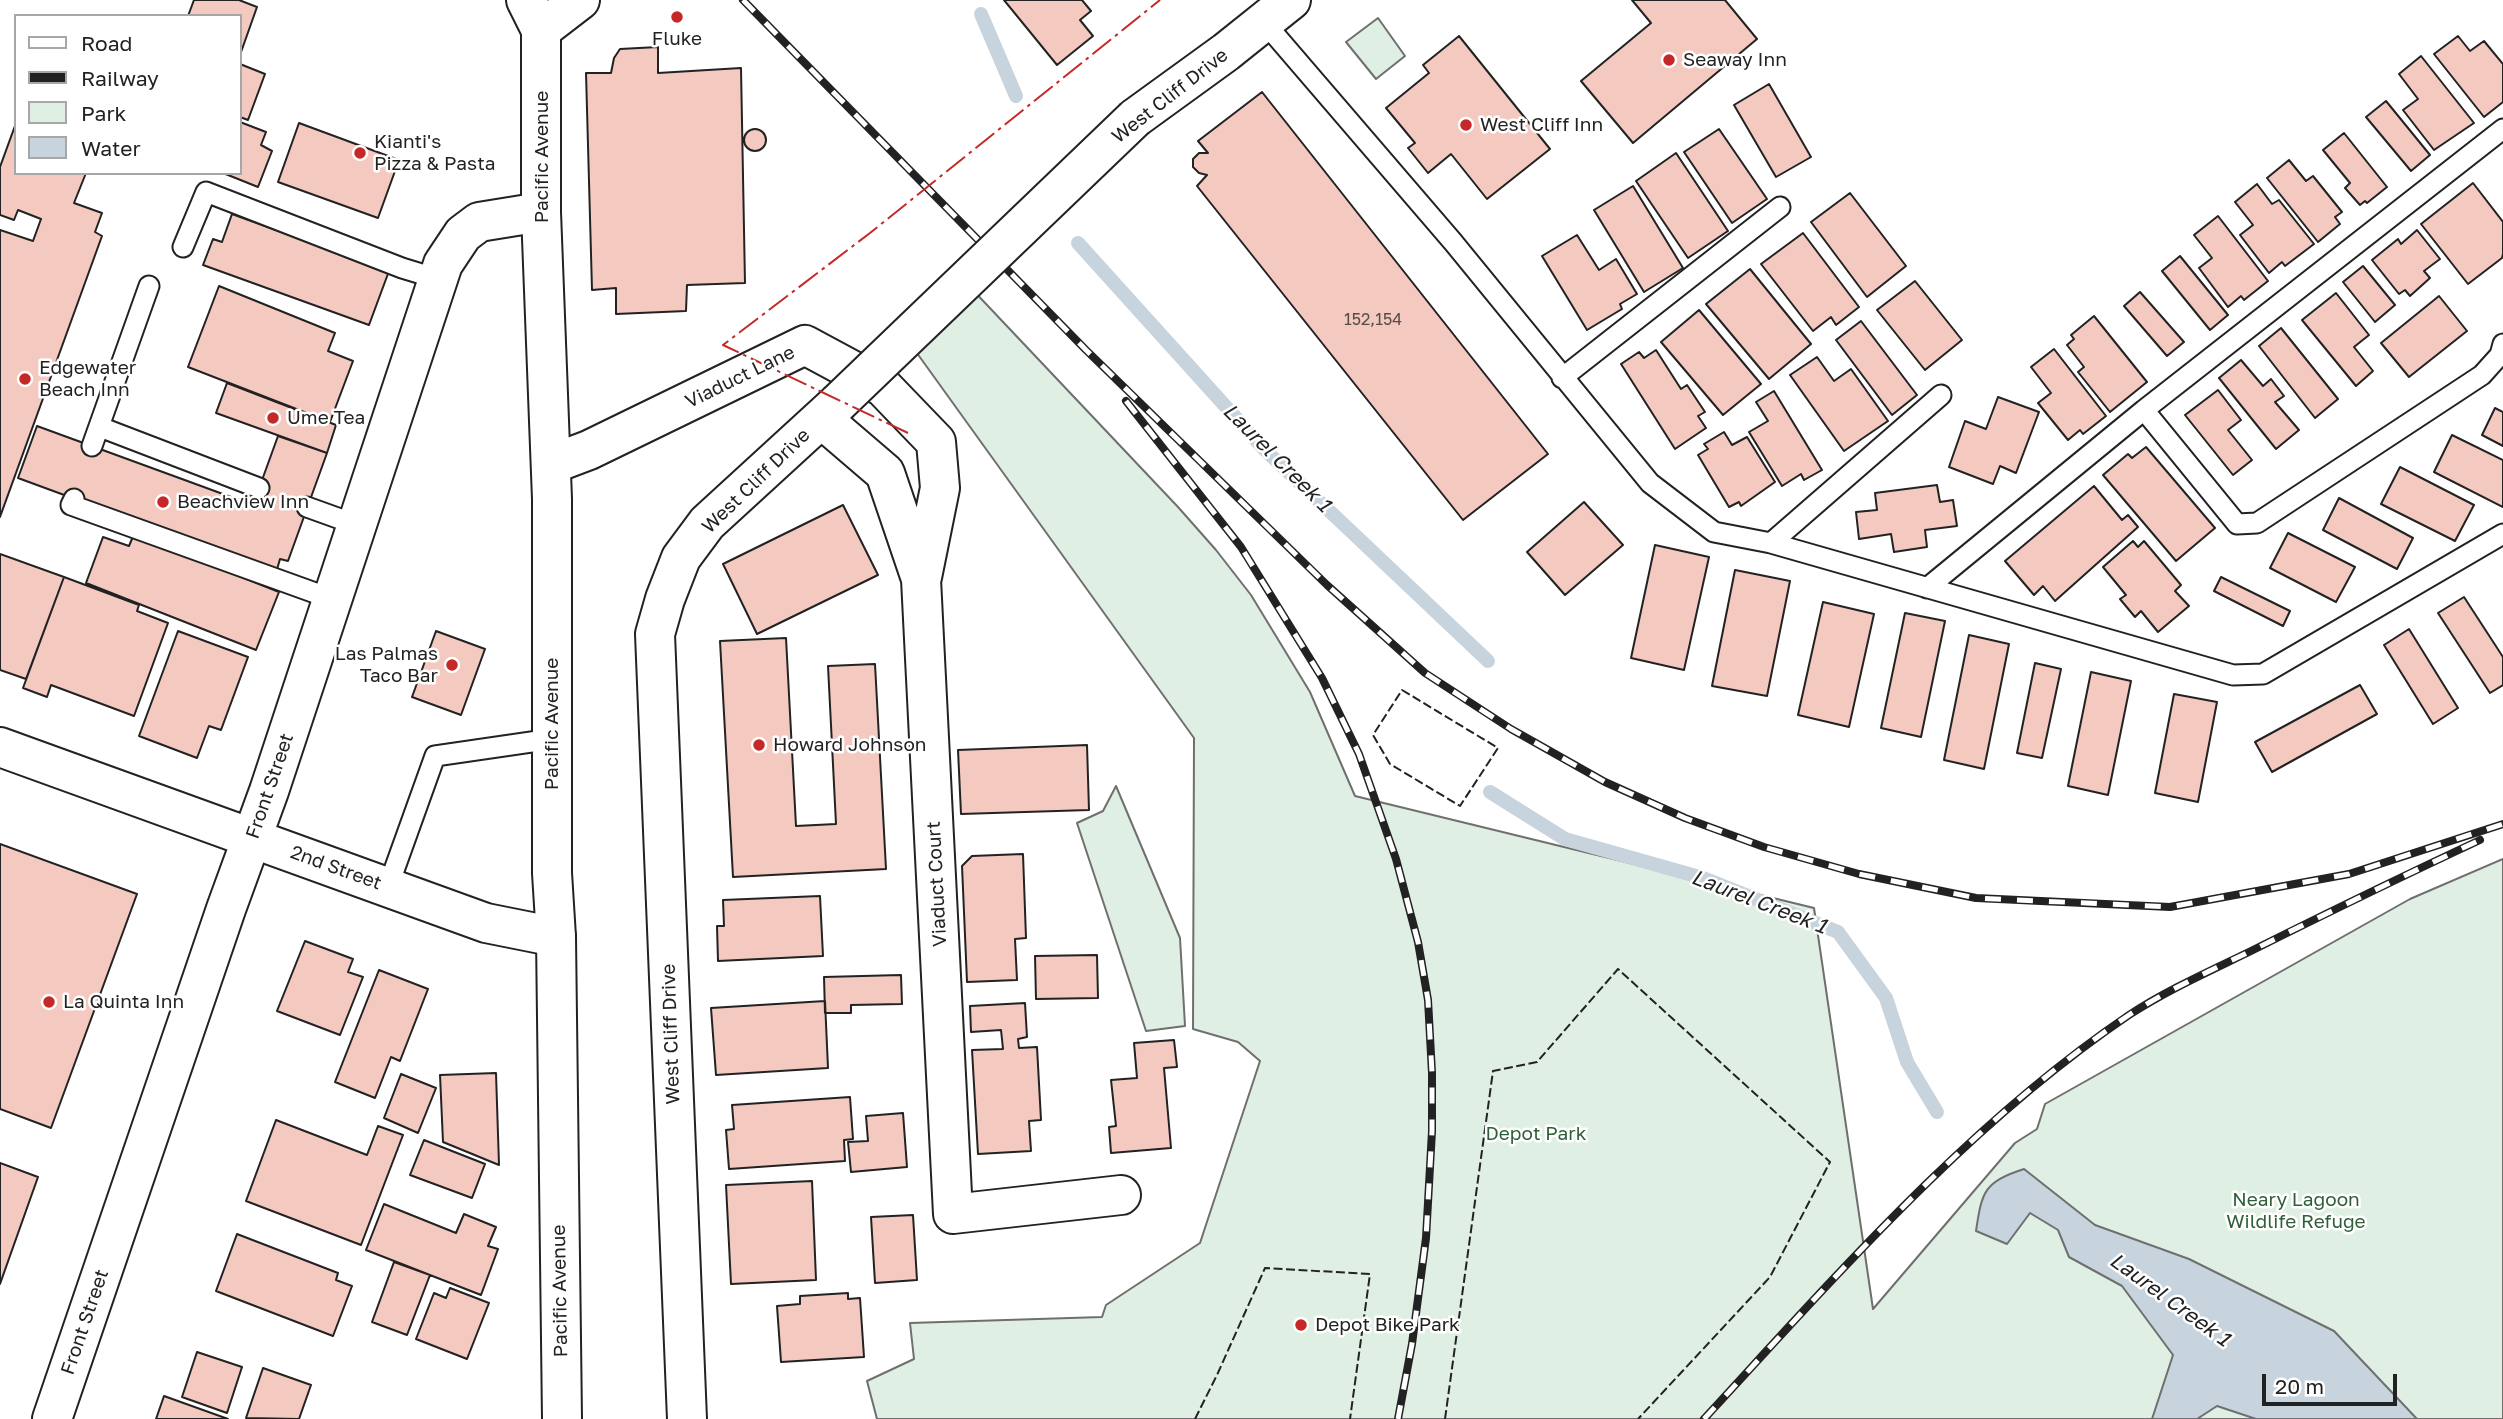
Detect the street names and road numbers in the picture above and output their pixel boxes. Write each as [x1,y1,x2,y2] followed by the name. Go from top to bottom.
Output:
[1107,44,1233,148] street label: West Cliff Drive
[531,91,553,223] street label: Pacific Avenue
[682,341,798,413] street label: Viaduct Lane
[697,424,815,538] street label: West Cliff Drive
[541,658,563,790] street label: Pacific Avenue
[241,730,299,842] street label: Front Street
[922,821,952,947] street label: Viaduct Court
[287,841,385,895] street label: 2nd Street
[657,963,685,1105] street label: West Cliff Drive
[547,1224,573,1358] street label: Pacific Avenue
[56,1266,114,1378] street label: Front Street

